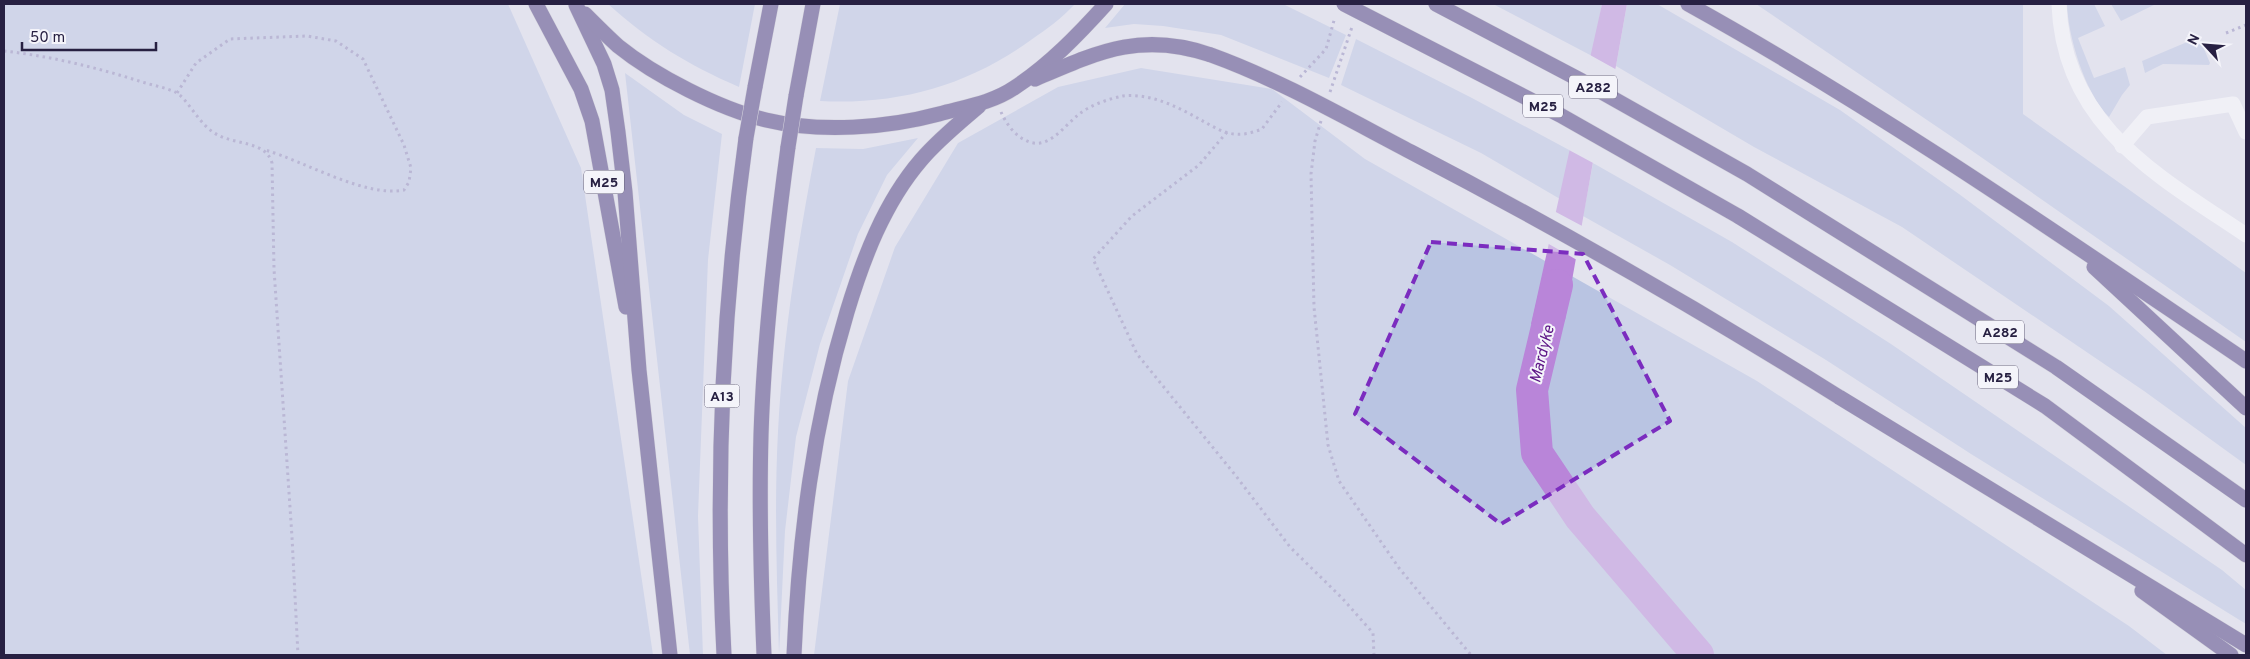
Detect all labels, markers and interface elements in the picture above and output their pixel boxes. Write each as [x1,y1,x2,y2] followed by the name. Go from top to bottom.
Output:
[22,20,156,52] scale bar
[2180,20,2230,70] north arrow
[30,29,65,48] text: 50 m
[2185,32,2205,48] text: N
[1569,75,1617,98] road number: A282
[1523,94,1563,118] road number: M25
[584,170,624,193] road number: M25
[1976,321,2024,344] road number: A282
[1526,323,1560,385] water label: Mardyke
[1978,366,2018,388] road number: M25
[704,384,740,408] road number: A13

